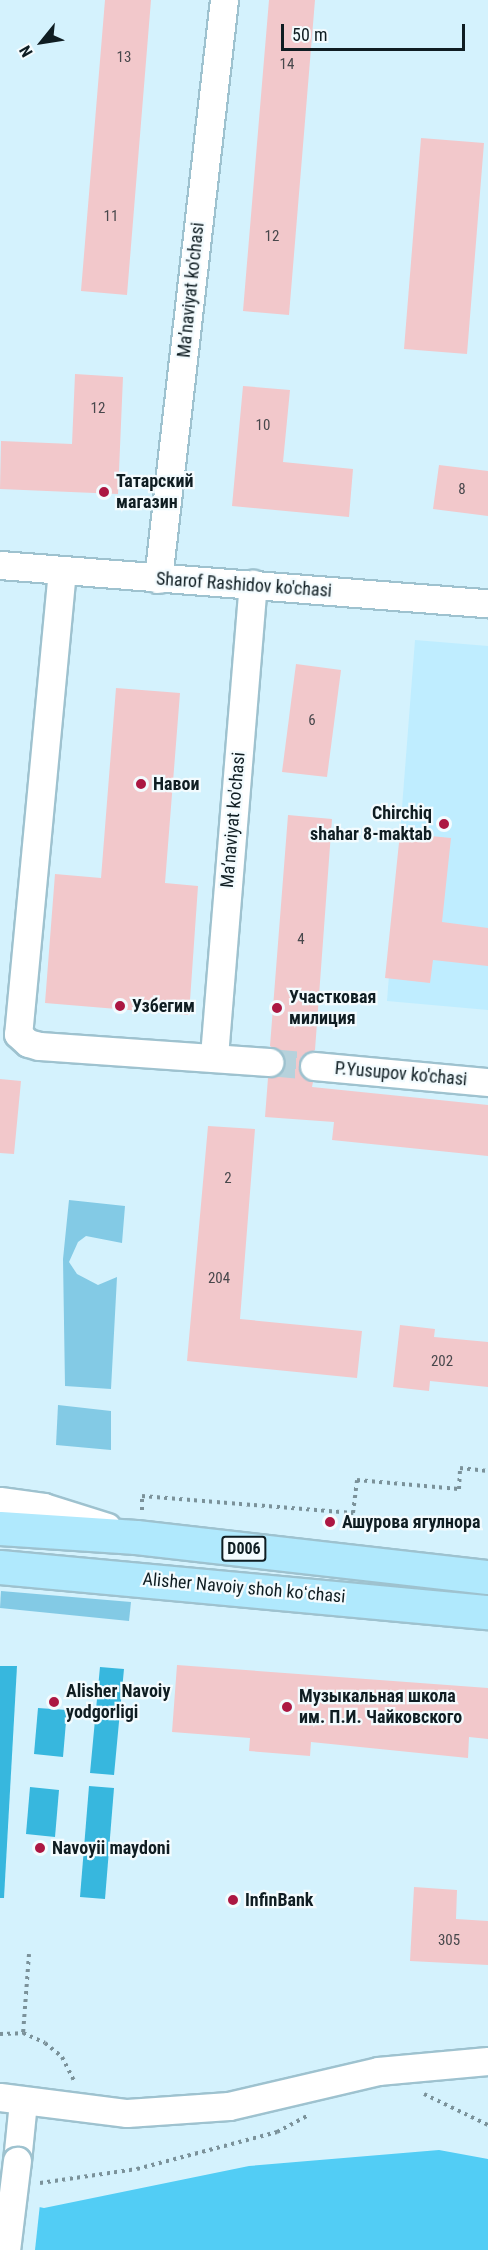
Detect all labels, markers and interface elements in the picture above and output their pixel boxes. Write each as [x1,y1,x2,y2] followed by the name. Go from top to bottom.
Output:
[12,12,72,72] north arrow
[284,12,468,50] scale bar
[292,24,327,45] text: 50 m
[15,42,37,60] text: N
[117,49,131,67] house number: 13
[280,56,294,74] house number: 14
[104,208,118,226] house number: 11
[173,221,209,359] street label: Ma’naviyat ko'chasi
[265,228,279,246] house number: 12
[91,400,105,418] house number: 12
[256,417,270,435] house number: 10
[116,471,193,514] place label: Татарский магазин
[458,481,466,499] house number: 8
[97,485,111,499] marker: Татарский магазин
[155,568,333,602] street label: Sharof Rashidov ko'chasi
[308,712,316,730] house number: 6
[216,751,250,889] street label: Ma’naviyat ko'chasi
[153,773,199,795] place label: Навои
[134,777,148,791] marker: Навои
[310,803,432,846] place label: Chirchiq shahar 8-maktab
[437,817,451,831] marker: Chirchiq shahar 8-maktab
[297,931,305,949] house number: 4
[289,987,376,1030] place label: Участковая милиция
[132,995,195,1017] place label: Узбегим
[113,999,127,1013] marker: Узбегим
[270,1001,284,1015] marker: Участковая милиция
[334,1057,468,1091] street label: P.Yusupov ko'chasi
[224,1170,232,1188] house number: 2
[208,1270,230,1288] house number: 204
[431,1353,453,1371] house number: 202
[342,1511,480,1533] place label: Ашурова ягулнора
[323,1515,337,1529] marker: Ашурова ягулнора
[220,1536,268,1562] road number: D006
[142,1568,346,1608] street label: Alisher Navoiy shoh koʻchasi
[66,1681,170,1724] place label: Alisher Navoiy yodgorligi
[299,1686,462,1728] place label: Музыкальная школа им. П.И. Чайковского
[47,1695,61,1709] marker: Alisher Navoiy yodgorligi
[280,1700,294,1714] marker: Музыкальная школа им. П.И. Чайковского
[52,1837,170,1859] place label: Navoyii maydoni
[33,1841,47,1855] marker: Navoyii maydoni
[245,1889,313,1911] place label: InfinBank
[226,1893,240,1907] marker: InfinBank
[438,1932,460,1950] house number: 305

